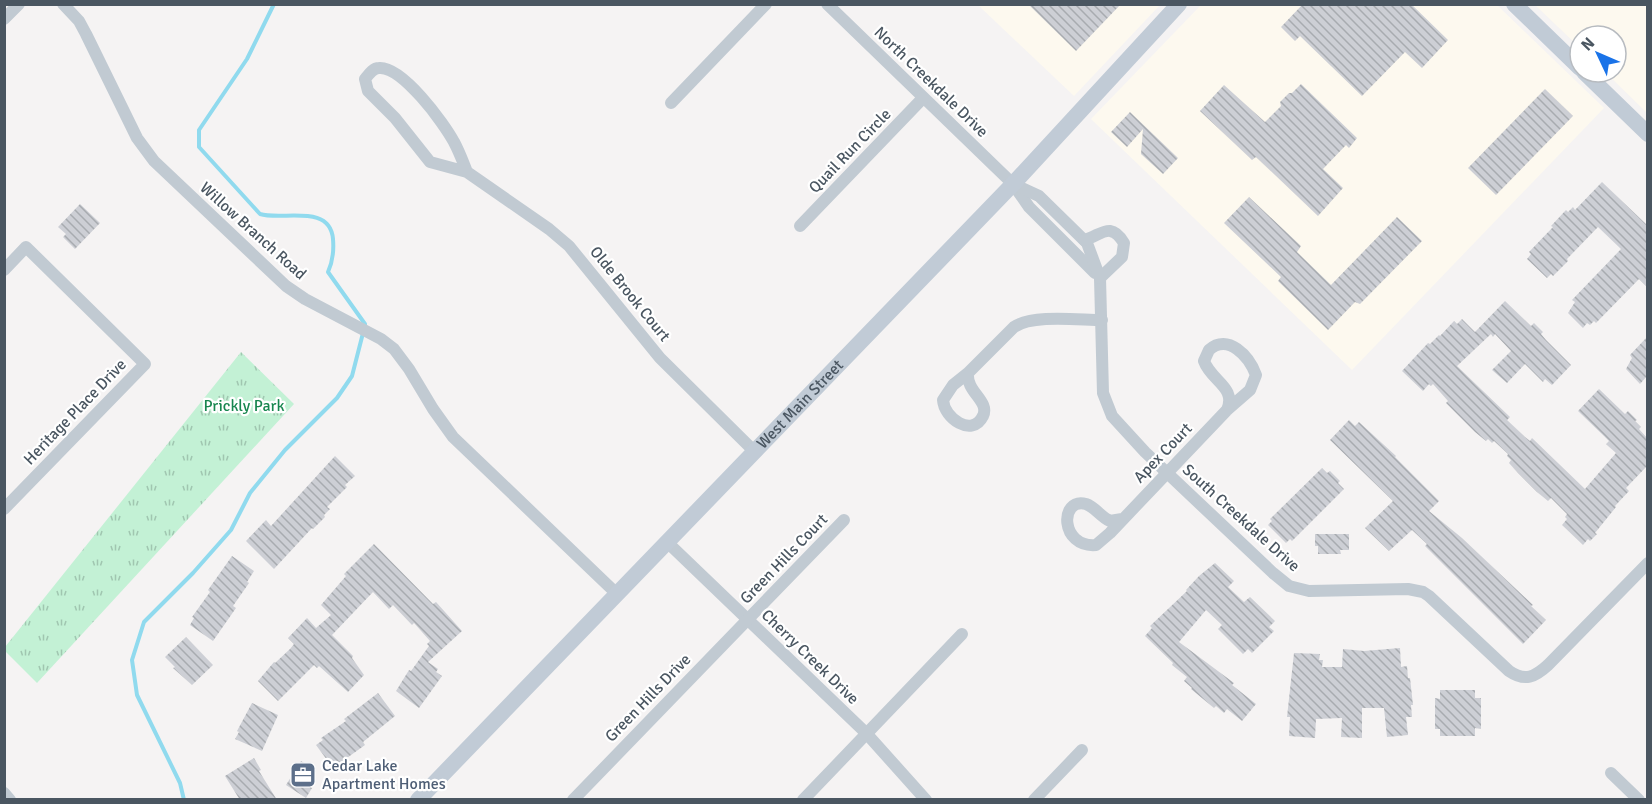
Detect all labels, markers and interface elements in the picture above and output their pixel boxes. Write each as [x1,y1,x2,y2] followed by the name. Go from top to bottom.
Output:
[870,22,992,142] street label: North Creekdale Drive
[1568,24,1628,84] north arrow
[1577,33,1599,55] text: N
[805,105,895,197] street label: Quail Run Circle
[196,178,310,284] street label: Willow Branch Road
[585,242,675,346] street label: Olde Brook Court
[19,355,131,469] street label: Heritage Place Drive
[752,355,848,453] street label: West Main Street
[204,396,284,416] park label: Prickly Park
[1130,419,1197,487] street label: Apex Court
[1178,460,1304,576] street label: South Creekdale Drive
[736,510,832,608] street label: Green Hills Court
[757,605,863,709] street label: Cherry Creek Drive
[601,650,695,746] street label: Green Hills Drive
[322,756,446,794] place label: Cedar Lake Apartment Homes
[288,760,318,790] office icon: Cedar Lake Apartment Homes

